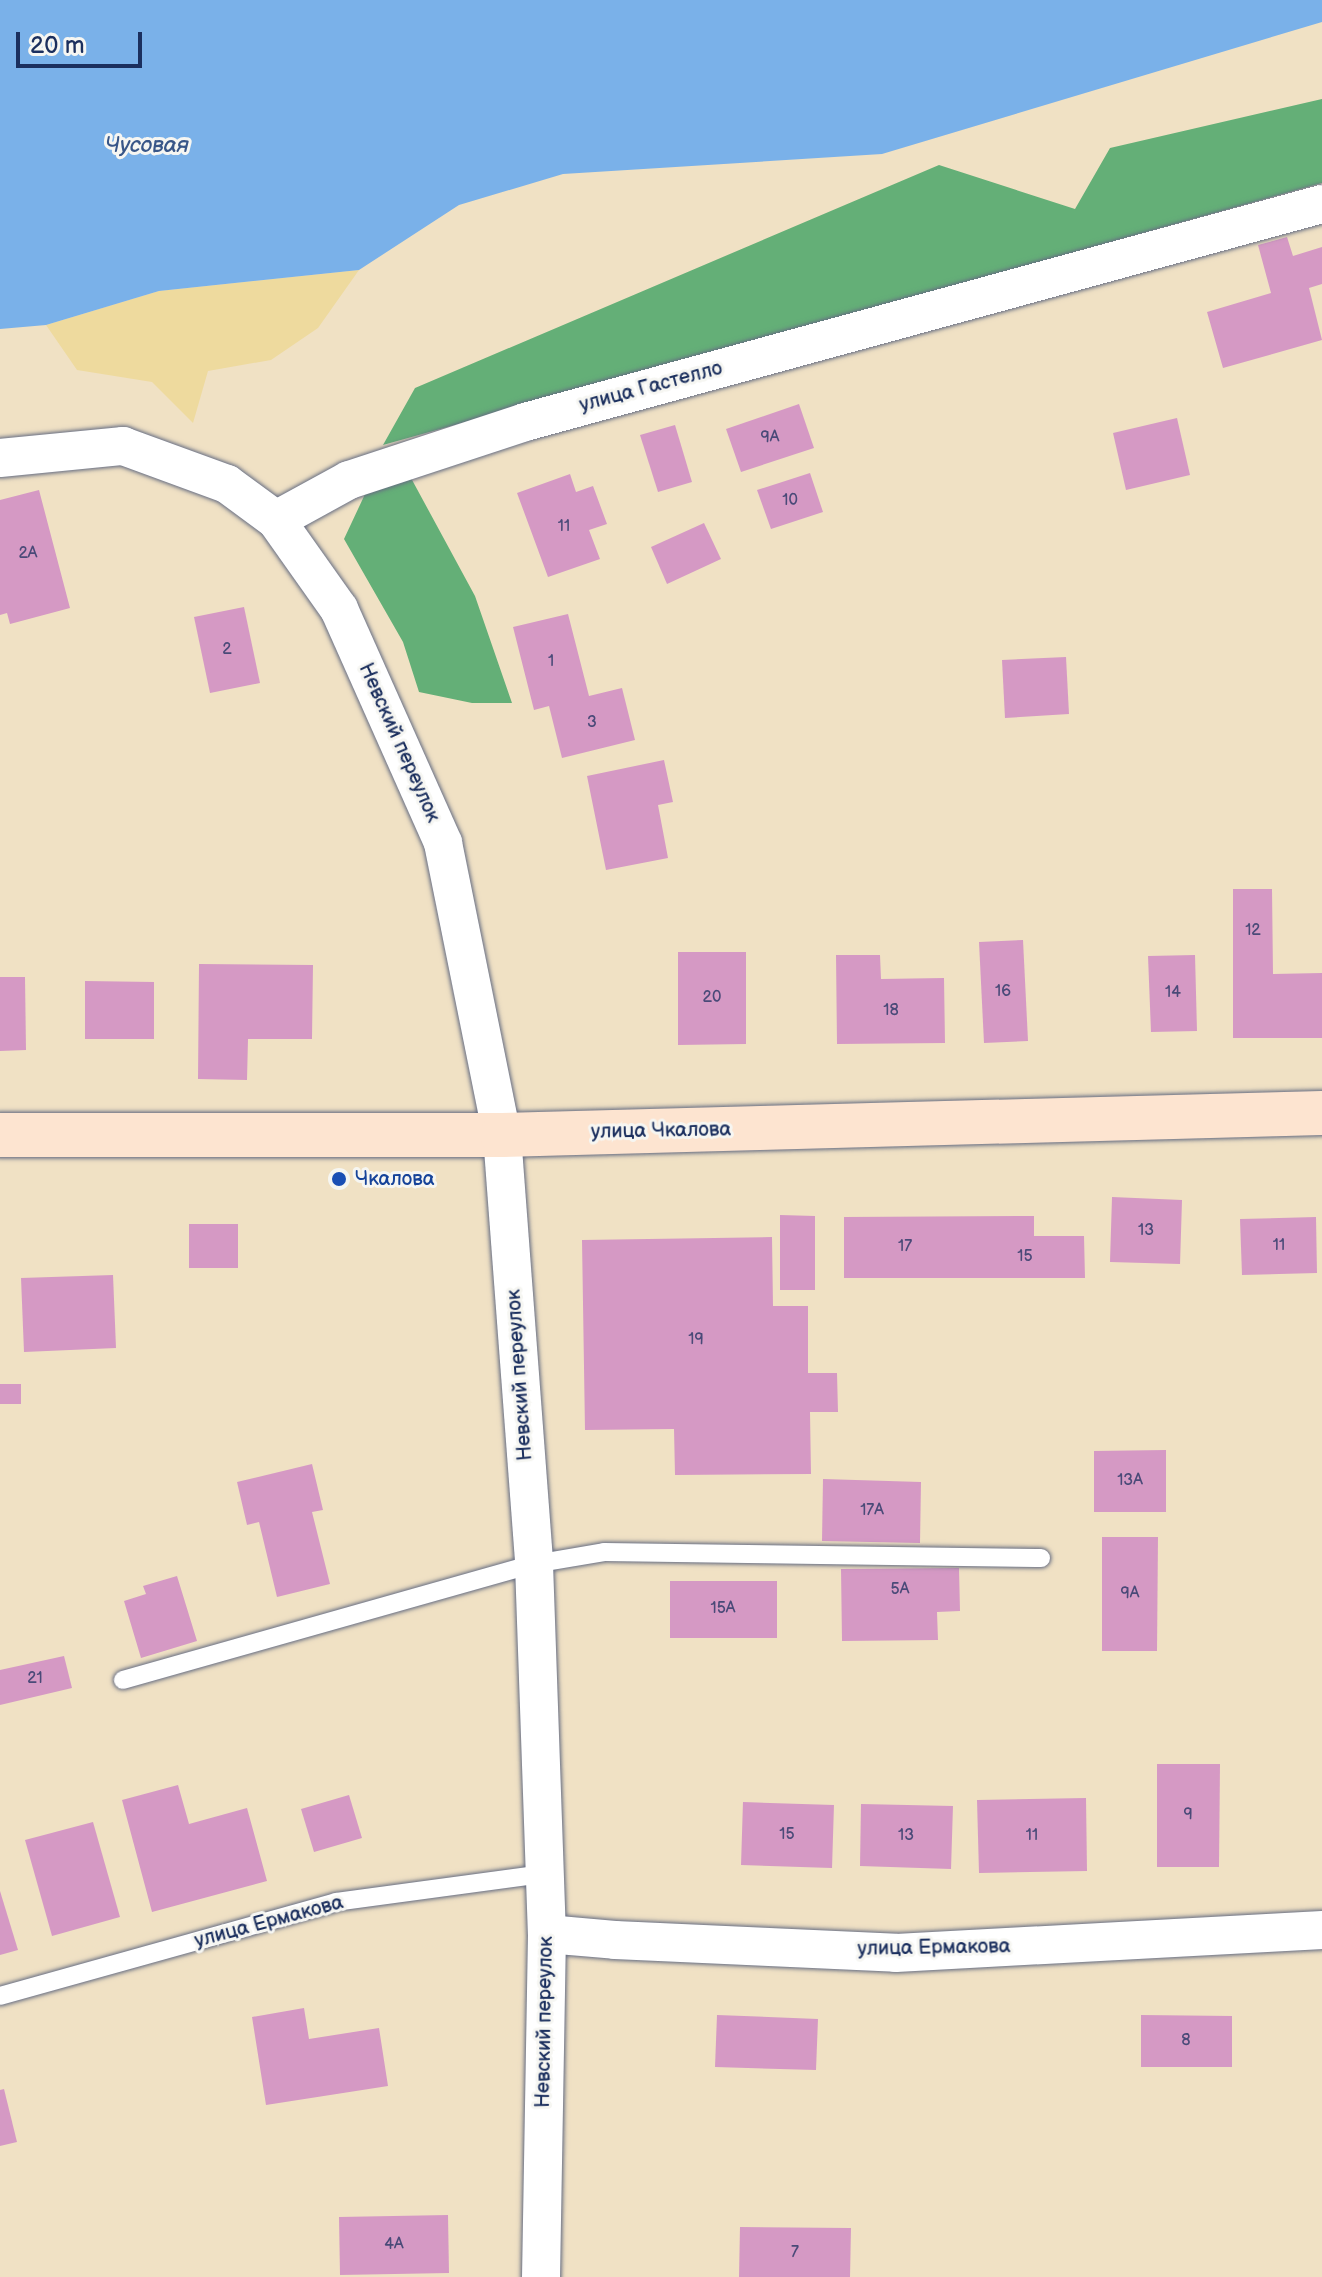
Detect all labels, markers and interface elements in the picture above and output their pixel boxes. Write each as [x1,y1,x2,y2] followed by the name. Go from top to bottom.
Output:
[20,16,146,66] scale bar
[30,31,85,60] text: 20 m
[105,133,189,159] water label: Чусовая
[577,356,725,418] street label: улица Гастелло
[761,428,779,448] house number: 9А
[782,491,798,511] house number: 10
[558,517,570,537] house number: 11
[18,544,38,564] house number: 2А
[222,640,232,660] house number: 2
[548,652,554,672] house number: 1
[353,660,445,826] street label: Невский переулок
[587,713,597,733] house number: 3
[1245,921,1261,941] house number: 12
[995,982,1011,1002] house number: 16
[1165,983,1181,1003] house number: 14
[703,988,721,1008] house number: 20
[883,1001,899,1021] house number: 18
[591,1118,731,1144] street label: улица Чкалова
[355,1167,434,1191] place label: Чкалова
[330,1170,348,1188] marker: Чкалова
[1138,1221,1154,1241] house number: 13
[1273,1236,1285,1256] house number: 11
[898,1237,912,1257] house number: 17
[1017,1247,1033,1267] house number: 15
[502,1289,538,1461] street label: Невский переулок
[688,1330,704,1350] house number: 19
[1117,1471,1143,1491] house number: 13А
[860,1501,884,1521] house number: 17А
[891,1580,909,1600] house number: 5А
[1121,1584,1139,1604] house number: 9А
[710,1599,736,1619] house number: 15А
[27,1669,43,1689] house number: 21
[1183,1805,1193,1825] house number: 9
[779,1825,795,1845] house number: 15
[898,1826,914,1846] house number: 13
[1026,1826,1038,1846] house number: 11
[192,1891,346,1953] street label: улица Ермакова
[857,1935,1011,1961] street label: улица Ермакова
[532,1936,558,2108] street label: Невский переулок
[1181,2031,1191,2051] house number: 8
[384,2235,404,2255] house number: 4А
[791,2243,799,2263] house number: 7

